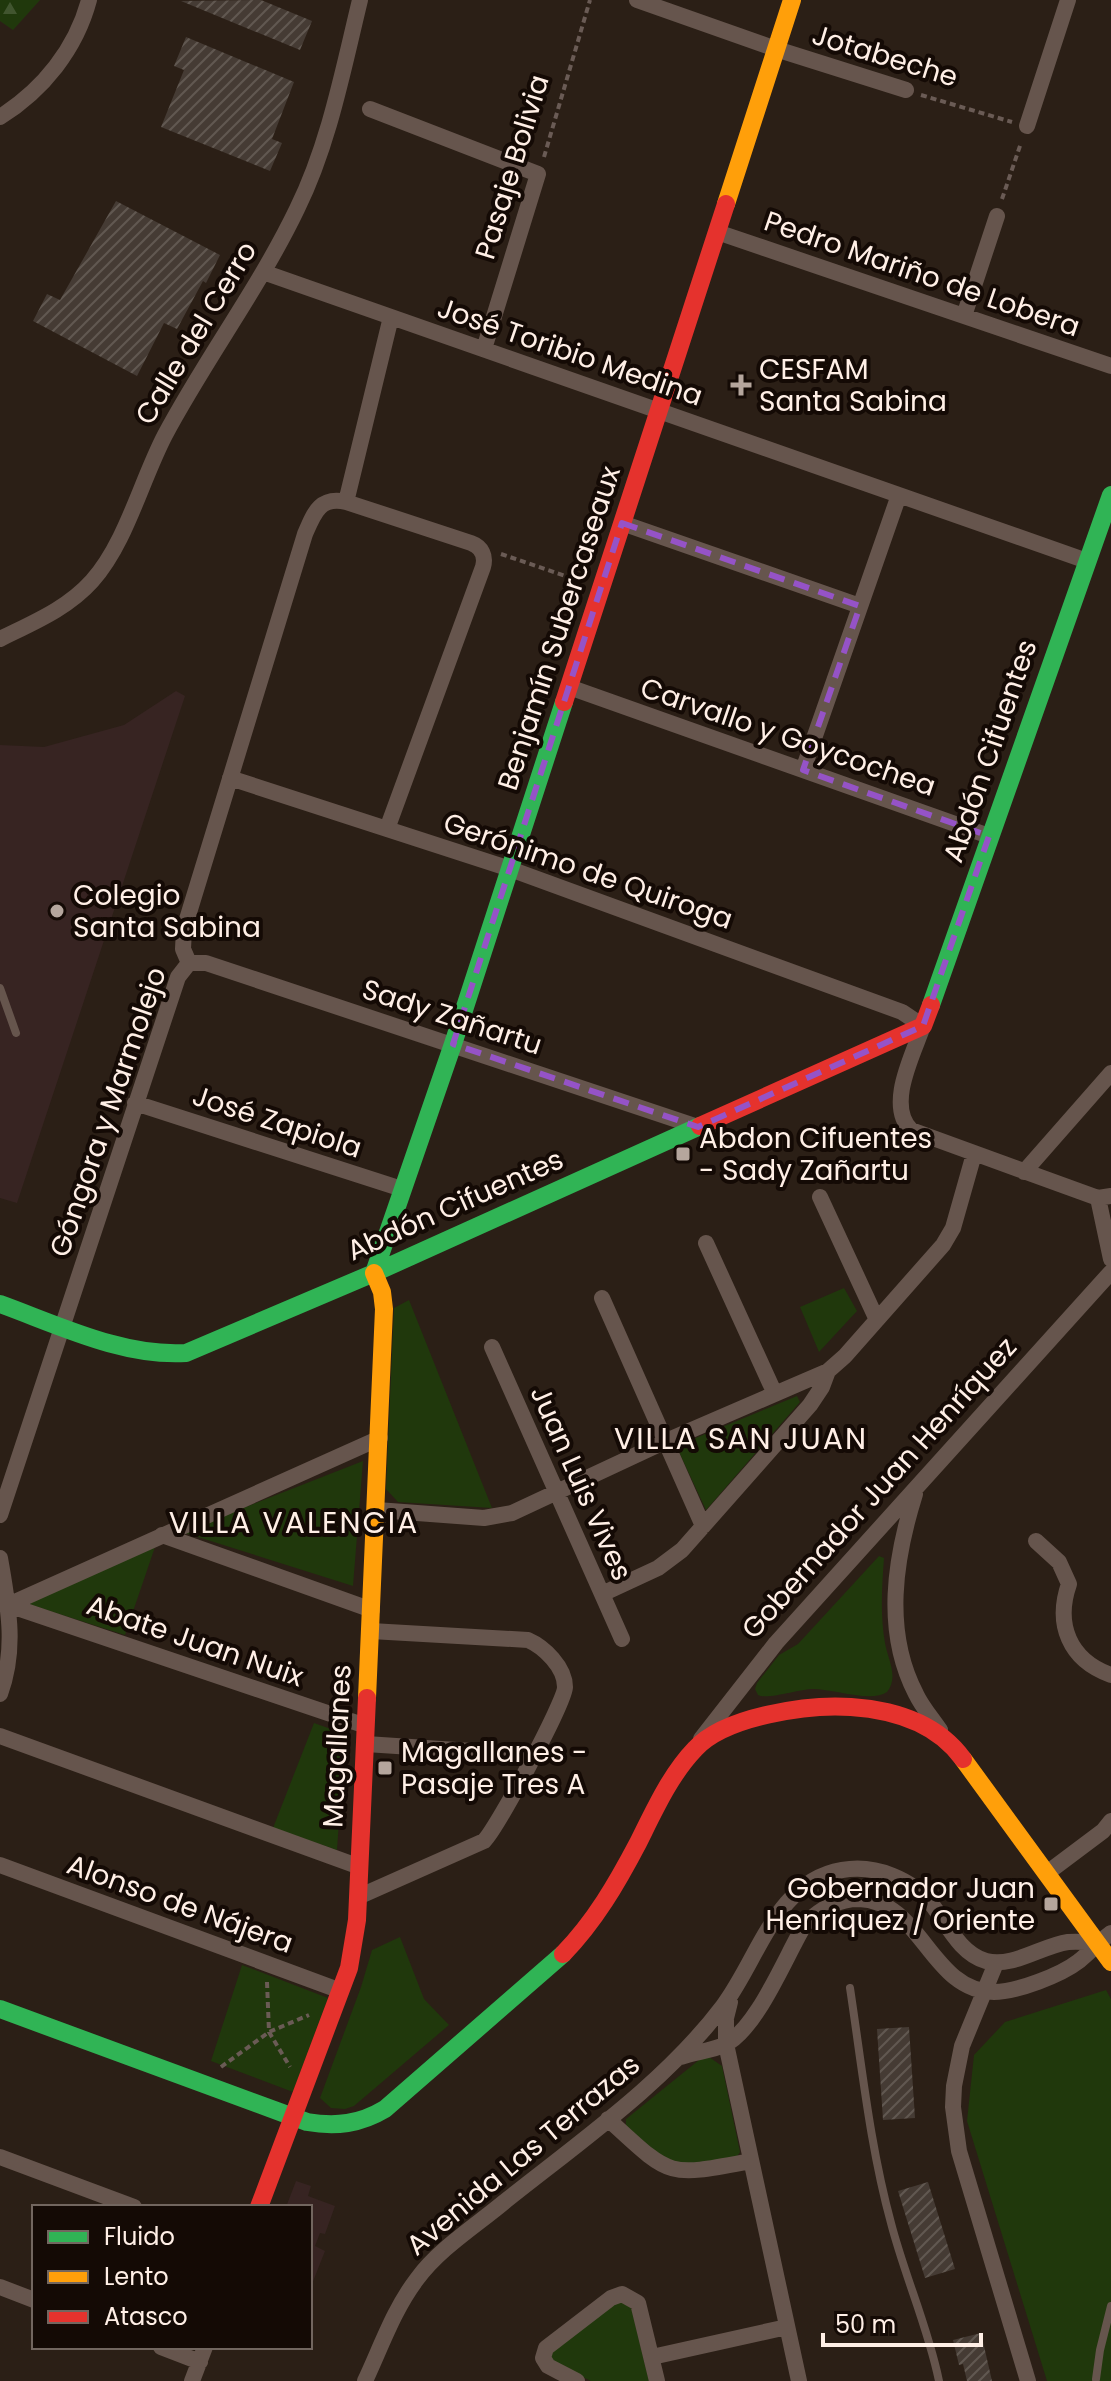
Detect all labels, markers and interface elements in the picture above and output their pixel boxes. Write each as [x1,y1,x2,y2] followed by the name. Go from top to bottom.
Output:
[807,15,963,97] street label: Jotabeche
[465,70,559,264] street label: Pasaje Bolivia
[759,202,1085,346] street label: Pedro Mariño de Lobera
[126,234,266,432] street label: Calle del Cerro
[432,288,708,416] street label: José Toribio Medina
[759,350,947,421] place label: CESFAM Santa Sabina
[730,374,752,396] marker: CESFAM Santa Sabina
[488,460,630,795] street label: Benjamín Subercaseaux
[934,634,1046,868] street label: Abdón Cifuentes
[635,668,941,806] street label: Carvallo y Goycochea
[438,803,738,939] street label: Gerónimo de Quiroga
[73,876,261,947] place label: Colegio Santa Sabina
[48,902,66,920] marker: Colegio Santa Sabina
[40,962,176,1262] street label: Góngora y Marmolejo
[357,970,547,1064] street label: Sady Zañartu
[187,1076,367,1168] street label: José Zapiola
[699,1119,932,1190] place label: Abdon Cifuentes - Sady Zañartu
[341,1140,569,1270] street label: Abdón Cifuentes
[674,1145,692,1163] marker: Abdon Cifuentes - Sady Zañartu
[733,1329,1025,1647] street label: Gobernador Juan Henríquez
[521,1379,641,1587] street label: Juan Luis Vives
[614,1417,868,1460] district label: VILLA SAN JUAN
[169,1501,419,1544] district label: VILLA VALENCIA
[81,1586,309,1697] street label: Abate Juan Nuix
[313,1663,361,1829] street label: Magallanes
[401,1733,587,1804] place label: Magallanes - Pasaje Tres A
[376,1759,394,1777] marker: Magallanes - Pasaje Tres A
[62,1845,298,1963] street label: Alonso de Nájera
[766,1869,1035,1940] place label: Gobernador Juan Henriquez / Oriente
[1042,1895,1060,1913] marker: Gobernador Juan Henriquez / Oriente
[398,2046,648,2264] street label: Avenida Las Terrazas
[32,2205,312,2349] legend
[104,2220,175,2253] text: Fluido
[104,2260,169,2293] text: Lento
[823,2297,981,2347] scale bar
[104,2300,188,2333] text: Atasco
[835,2308,896,2341] text: 50 m

